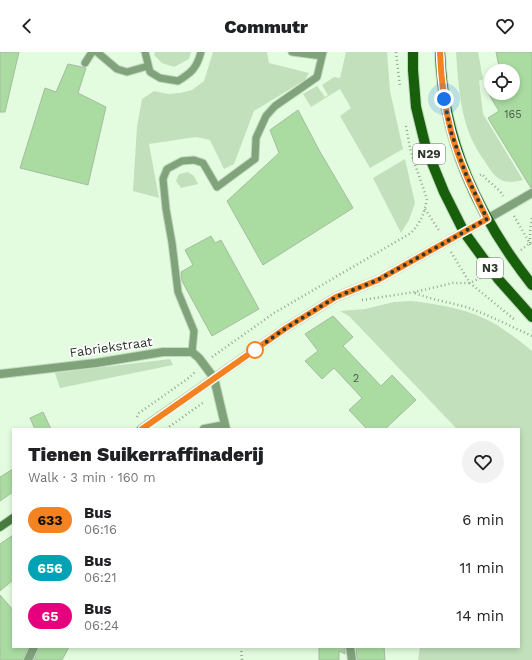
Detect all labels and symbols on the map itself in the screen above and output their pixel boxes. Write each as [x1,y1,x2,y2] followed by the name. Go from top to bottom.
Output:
[434,89,454,109] your location
[504,108,522,121] house number: 165
[413,144,445,164] road number: N29
[477,258,503,278] road number: N3
[69,334,154,360] street label: Fabriekstraat
[246,341,264,359] unlabelled marker
[353,372,359,385] house number: 2

